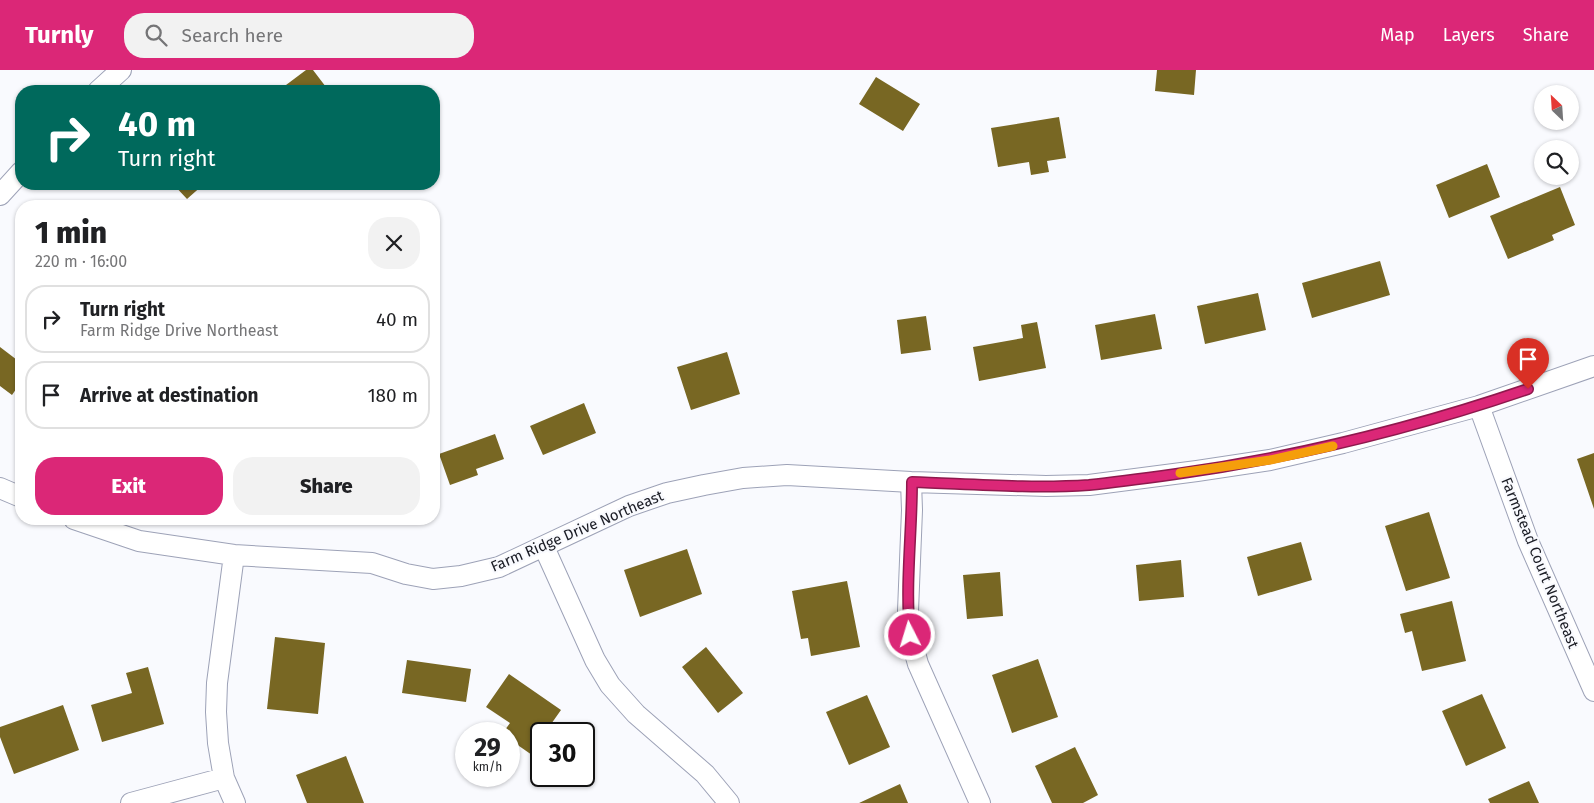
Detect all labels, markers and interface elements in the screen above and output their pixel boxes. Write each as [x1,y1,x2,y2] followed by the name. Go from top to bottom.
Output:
[124,13,474,58] search box
[25,21,94,49] text: Turnly
[142,21,170,49] icon: search
[182,24,283,47] text: Search here
[1380,24,1415,46] text: Map
[1443,24,1495,46] text: Layers
[1523,24,1569,46] text: Share
[1534,85,1579,130] north arrow
[1534,85,1579,185] map controls
[118,103,196,145] text: 40 m
[35,105,100,170] icon: right
[1534,140,1579,185] button: search
[118,145,215,172] text: Turn right
[35,215,107,251] text: 1 min
[368,217,420,269] button: close
[35,252,127,271] text: 220 m · 16:00
[80,298,165,321] text: Turn right
[37,305,65,333] icon: right
[376,308,418,331] text: 40 m
[80,321,278,340] text: Farm Ridge Drive Northeast
[1507,338,1549,389] pin
[1514,345,1542,373] icon: arrive
[37,381,65,409] icon: arrive
[80,384,259,407] text: Arrive at destination
[367,384,418,407] text: 180 m
[35,457,223,515] button: Exit
[233,457,420,515] button: Share
[1497,475,1583,652] street label: Farmstead Court Northeast
[488,486,667,576] street label: Farm Ridge Drive Northeast
[883,608,935,660] position arrow
[530,722,595,787] speed limit sign: 30
[474,733,501,763] text: 29
[473,760,502,774] text: km/h

